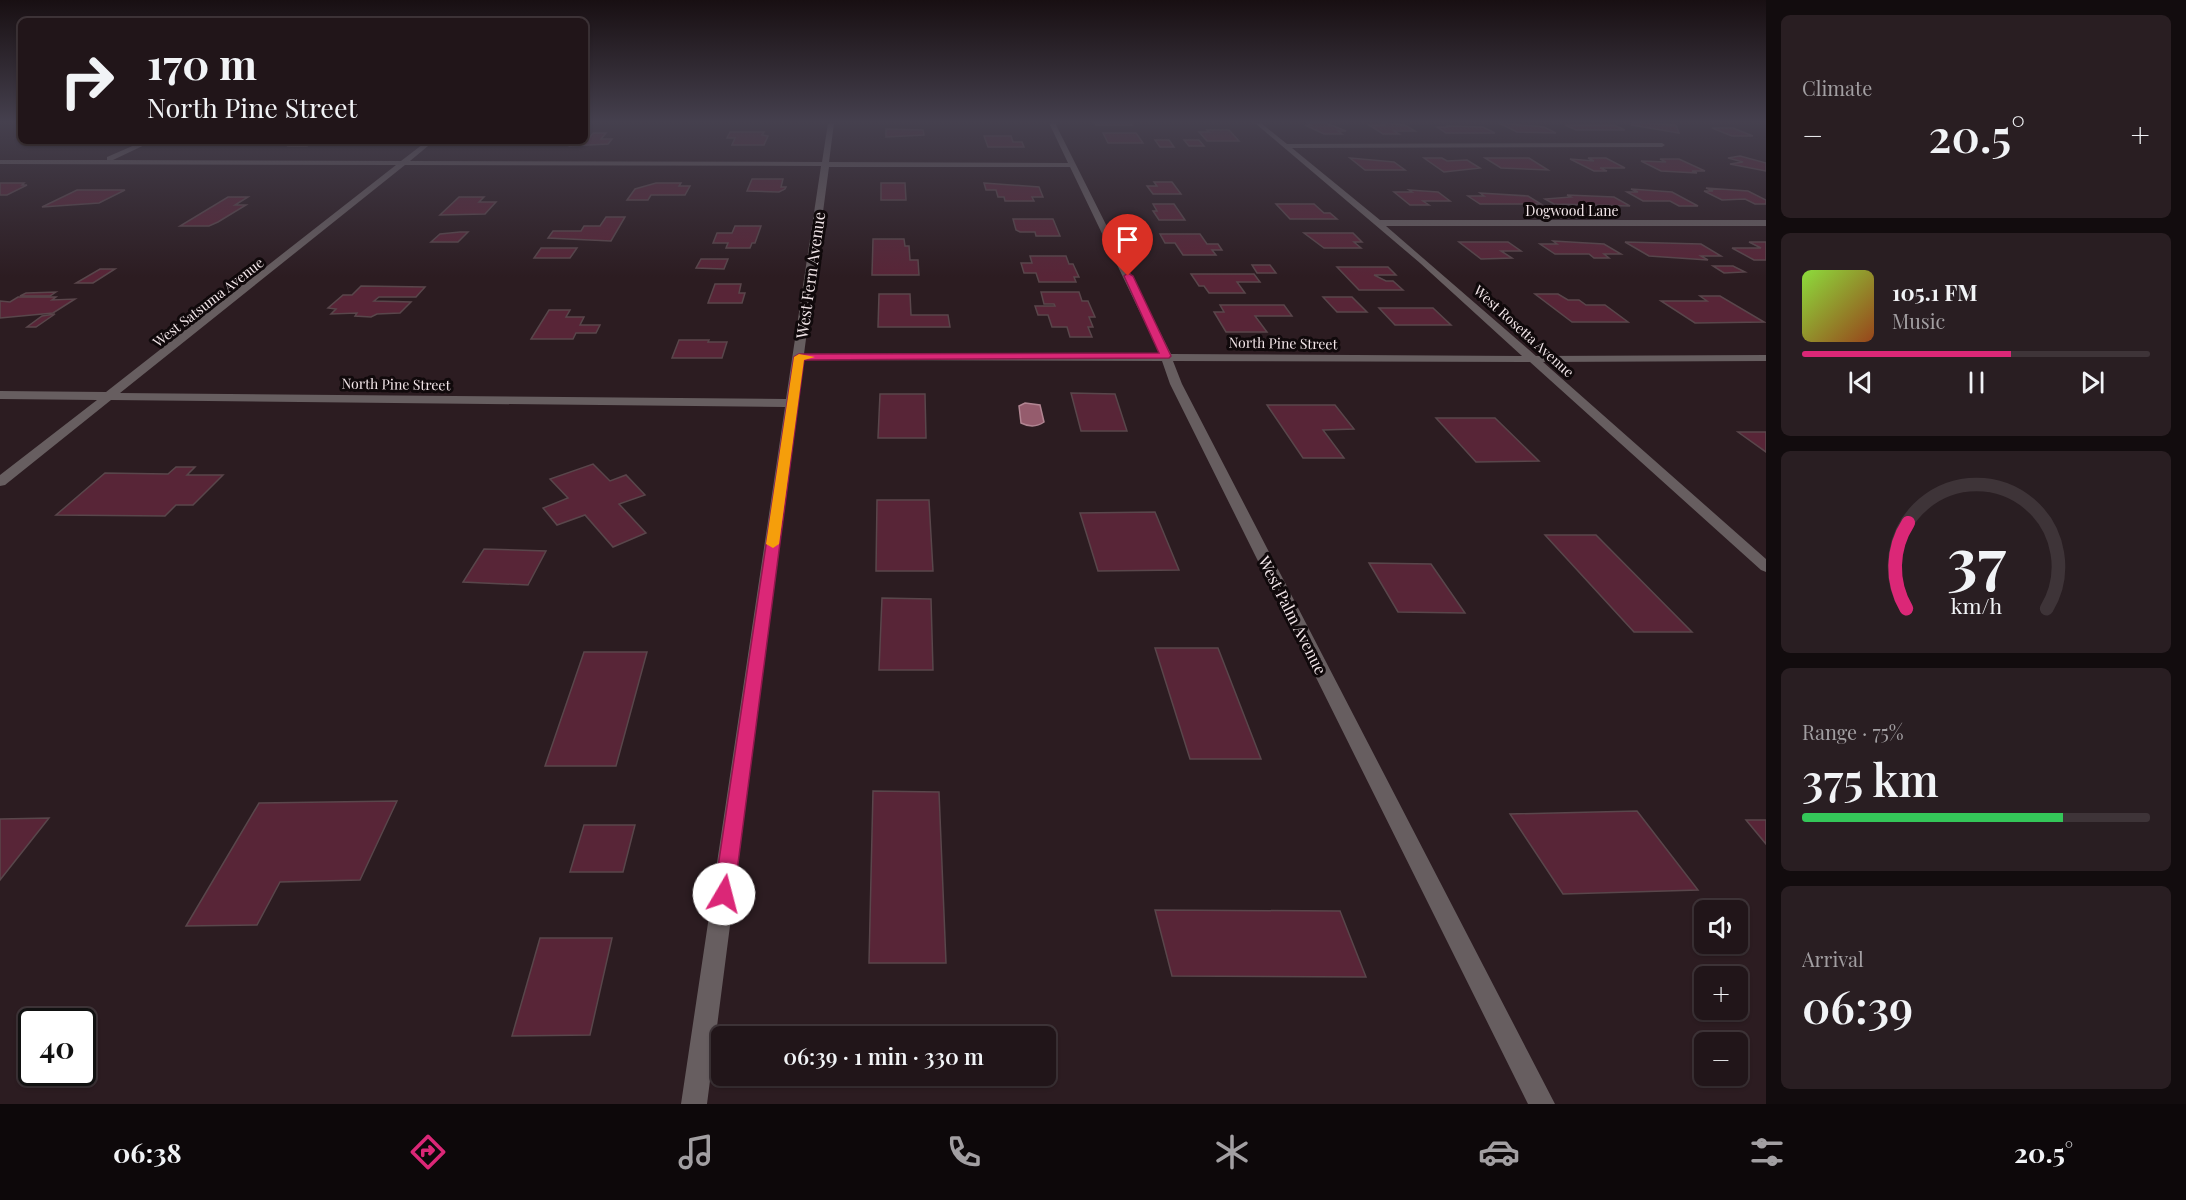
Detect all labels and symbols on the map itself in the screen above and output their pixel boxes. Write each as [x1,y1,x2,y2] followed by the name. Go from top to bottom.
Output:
[1525,201,1619,220] street label: Dogwood Lane
[791,210,829,341] street label: West Fern Avenue
[1102,214,1153,276] pin
[148,253,267,352] street label: West Satsuma Avenue
[1469,280,1578,381] street label: West Rosetta Avenue
[1228,333,1339,353] street label: North Pine Street
[341,374,452,394] street label: North Pine Street
[1254,551,1332,678] street label: West Palm Avenue
[692,862,756,926] position arrow
[18,1008,96,1086] speed limit sign: 40

